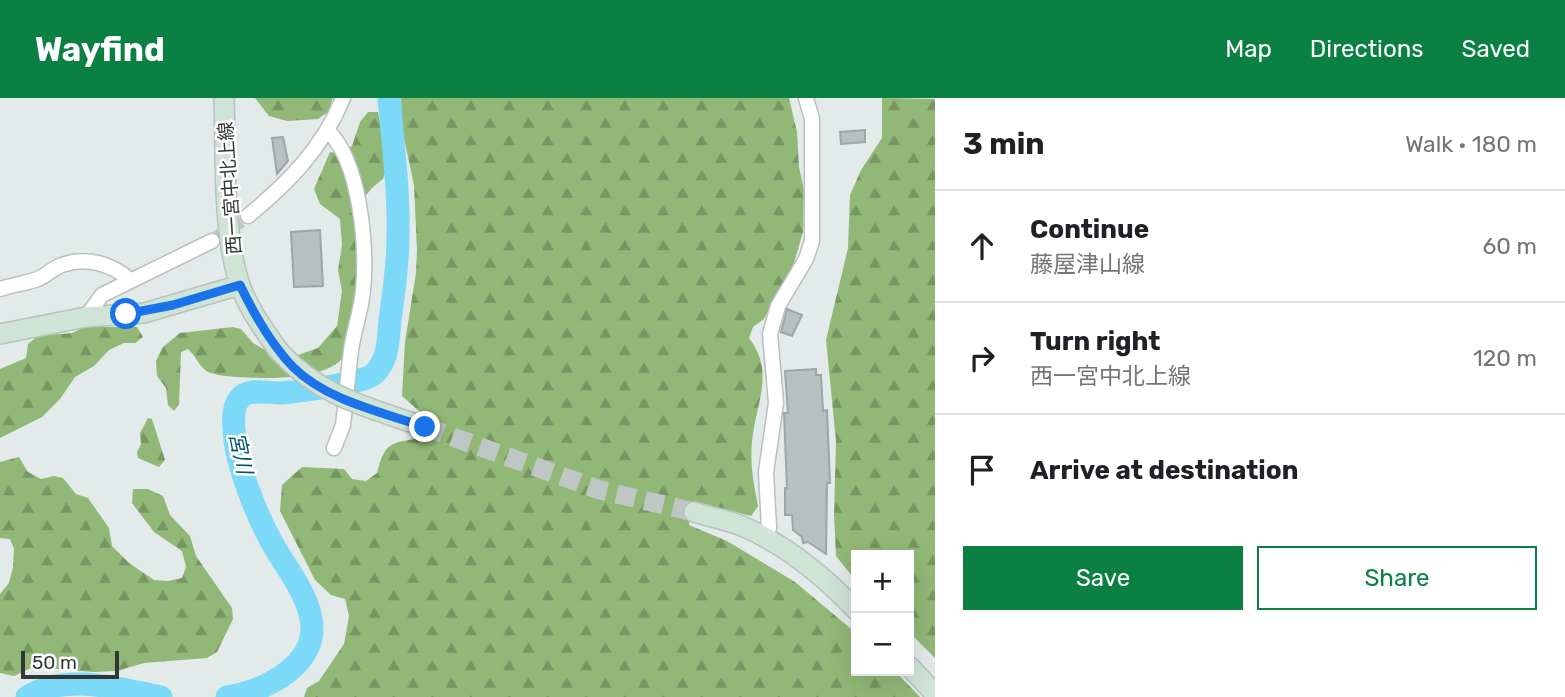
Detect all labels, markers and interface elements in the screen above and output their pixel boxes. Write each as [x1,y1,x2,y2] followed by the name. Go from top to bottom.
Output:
[35,30,165,69] text: Wayfind
[1225,35,1272,63] text: Map
[1310,35,1423,63] text: Directions
[1461,35,1530,63] text: Saved
[214,121,246,255] street label: 西一宮中北上線
[963,126,1045,162] text: 3 min
[1405,130,1537,158] text: Walk · 180 m
[1030,214,1149,245] text: Continue
[963,227,1001,265] icon: ahead
[1482,232,1537,260] text: 60 m
[1030,250,1145,278] text: 藤屋津山線
[110,298,141,329] route start
[1030,326,1160,357] text: Turn right
[963,339,1001,377] icon: right
[1473,344,1537,372] text: 120 m
[1030,362,1191,390] text: 西一宮中北上線
[409,411,440,442] route end
[224,430,258,478] water label: 宮川
[963,451,1001,489] icon: arrive
[1030,455,1298,486] text: Arrive at destination
[963,546,1243,610] button: Save
[1257,546,1537,610] button: Share
[851,550,914,676] map controls
[851,550,914,613] button: +
[851,613,914,676] button: −
[21,648,119,680] scale bar
[32,651,77,674] text: 50 m

